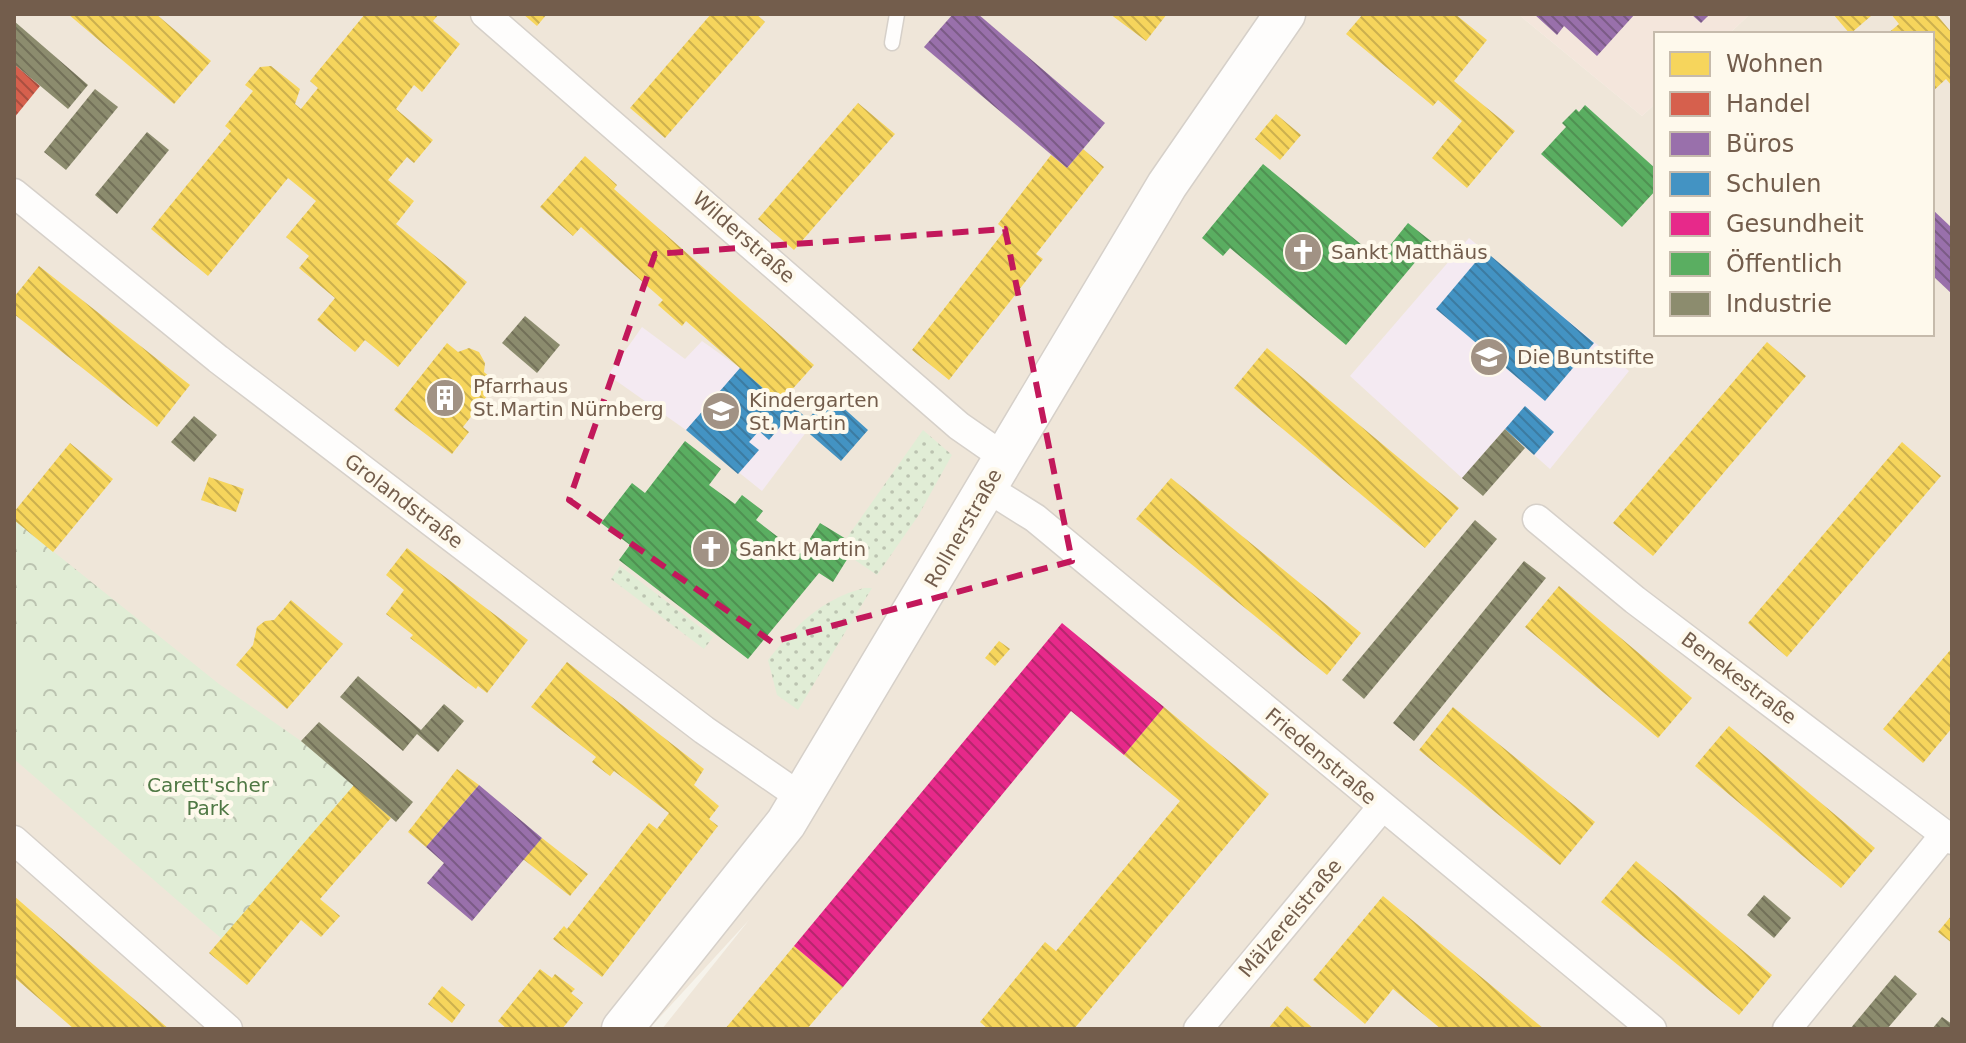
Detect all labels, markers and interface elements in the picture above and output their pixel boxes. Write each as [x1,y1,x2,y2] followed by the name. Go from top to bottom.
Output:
[1654,32,1934,336] legend
[1726,50,1823,78] text: Wohnen
[1726,90,1811,118] text: Handel
[1726,130,1794,158] text: Büros
[1726,170,1822,198] text: Schulen
[688,186,800,288] street label: Wilderstraße
[1726,210,1864,238] text: Gesundheit
[1282,231,1324,273] church icon: Sankt Matthäus
[1331,240,1488,264] place label: Sankt Matthäus
[1726,249,1843,278] text: Öffentlich
[1726,290,1832,318] text: Industrie
[1468,336,1510,378] school or university icon: Die Buntstifte
[1517,345,1654,369] place label: Die Buntstifte
[473,374,664,421] place label: Pfarrhaus St.Martin Nürnberg
[424,377,466,419] building icon: Pfarrhaus St.Martin Nürnberg
[749,388,879,435] place label: Kindergarten St. Martin
[700,390,742,432] school or university icon: Kindergarten St. Martin
[340,449,468,553] street label: Grolandstraße
[919,464,1007,592] street label: Rollnerstraße
[690,528,732,570] church icon: Sankt Martin
[739,537,866,561] place label: Sankt Martin
[1677,627,1801,729] street label: Benekestraße
[1261,703,1381,809] street label: Friedenstraße
[147,773,270,820] park label: Carett'scher Park
[1234,854,1346,982] street label: Mälzereistraße

